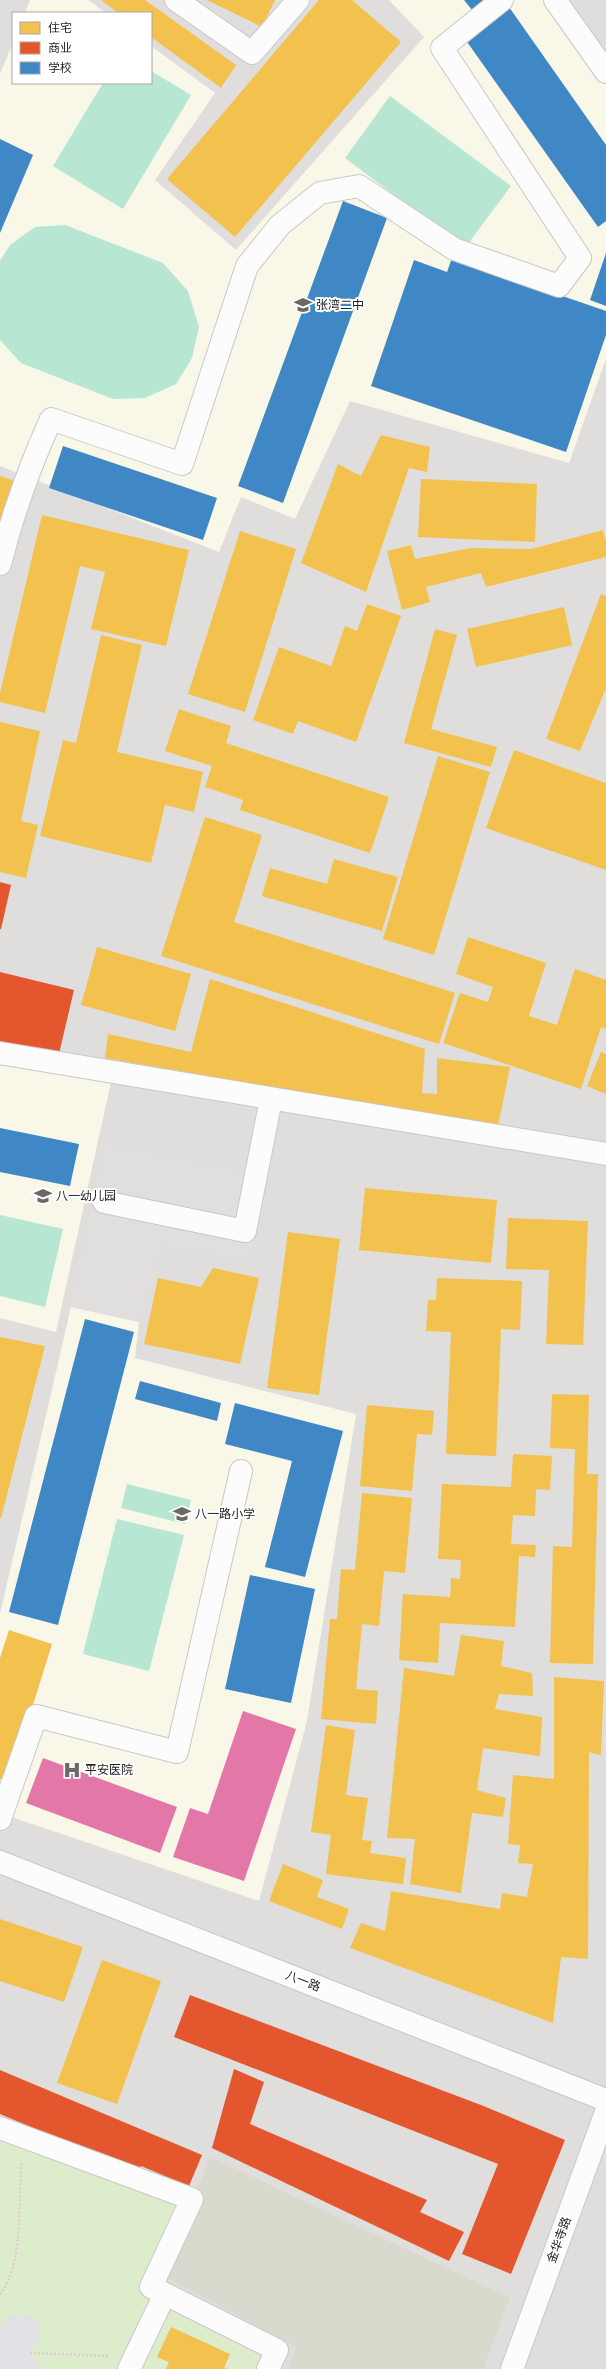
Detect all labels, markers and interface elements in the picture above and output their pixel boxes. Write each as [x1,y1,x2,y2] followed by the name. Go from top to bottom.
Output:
[12,12,152,84] legend
[48,20,72,35] text: 住宅
[48,40,72,55] text: 商业
[48,60,72,75] text: 学校
[293,295,313,315] school or university icon: 张湾二中
[316,297,364,312] place label: 张湾二中
[33,1186,53,1206] school or university icon: 八一幼儿园
[56,1188,116,1203] place label: 八一幼儿园
[172,1504,192,1524] school or university icon: 八一路小学
[195,1506,255,1521] place label: 八一路小学
[62,1760,82,1780] hospital icon: 平安医院
[85,1762,133,1777] place label: 平安医院
[284,1967,323,1994] street label: 八一路
[543,2215,574,2265] street label: 金华寺路

